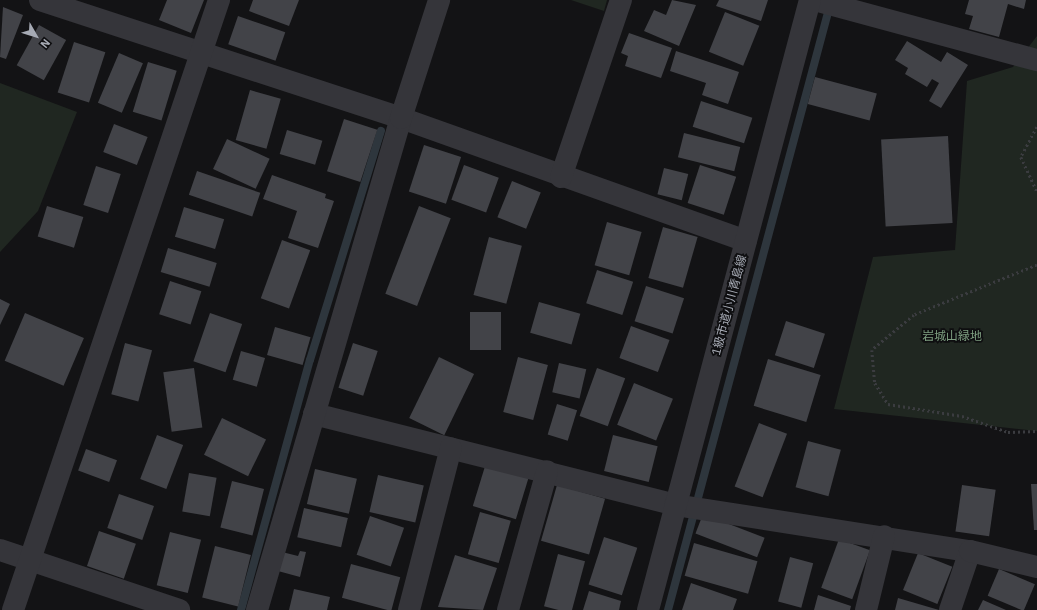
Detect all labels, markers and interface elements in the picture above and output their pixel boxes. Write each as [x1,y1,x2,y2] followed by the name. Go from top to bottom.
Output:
[16,16,56,56] north arrow
[37,36,53,51] text: N
[709,253,749,357] street label: 1級市道小川青島線
[922,329,982,343] park label: 岩城山緑地

